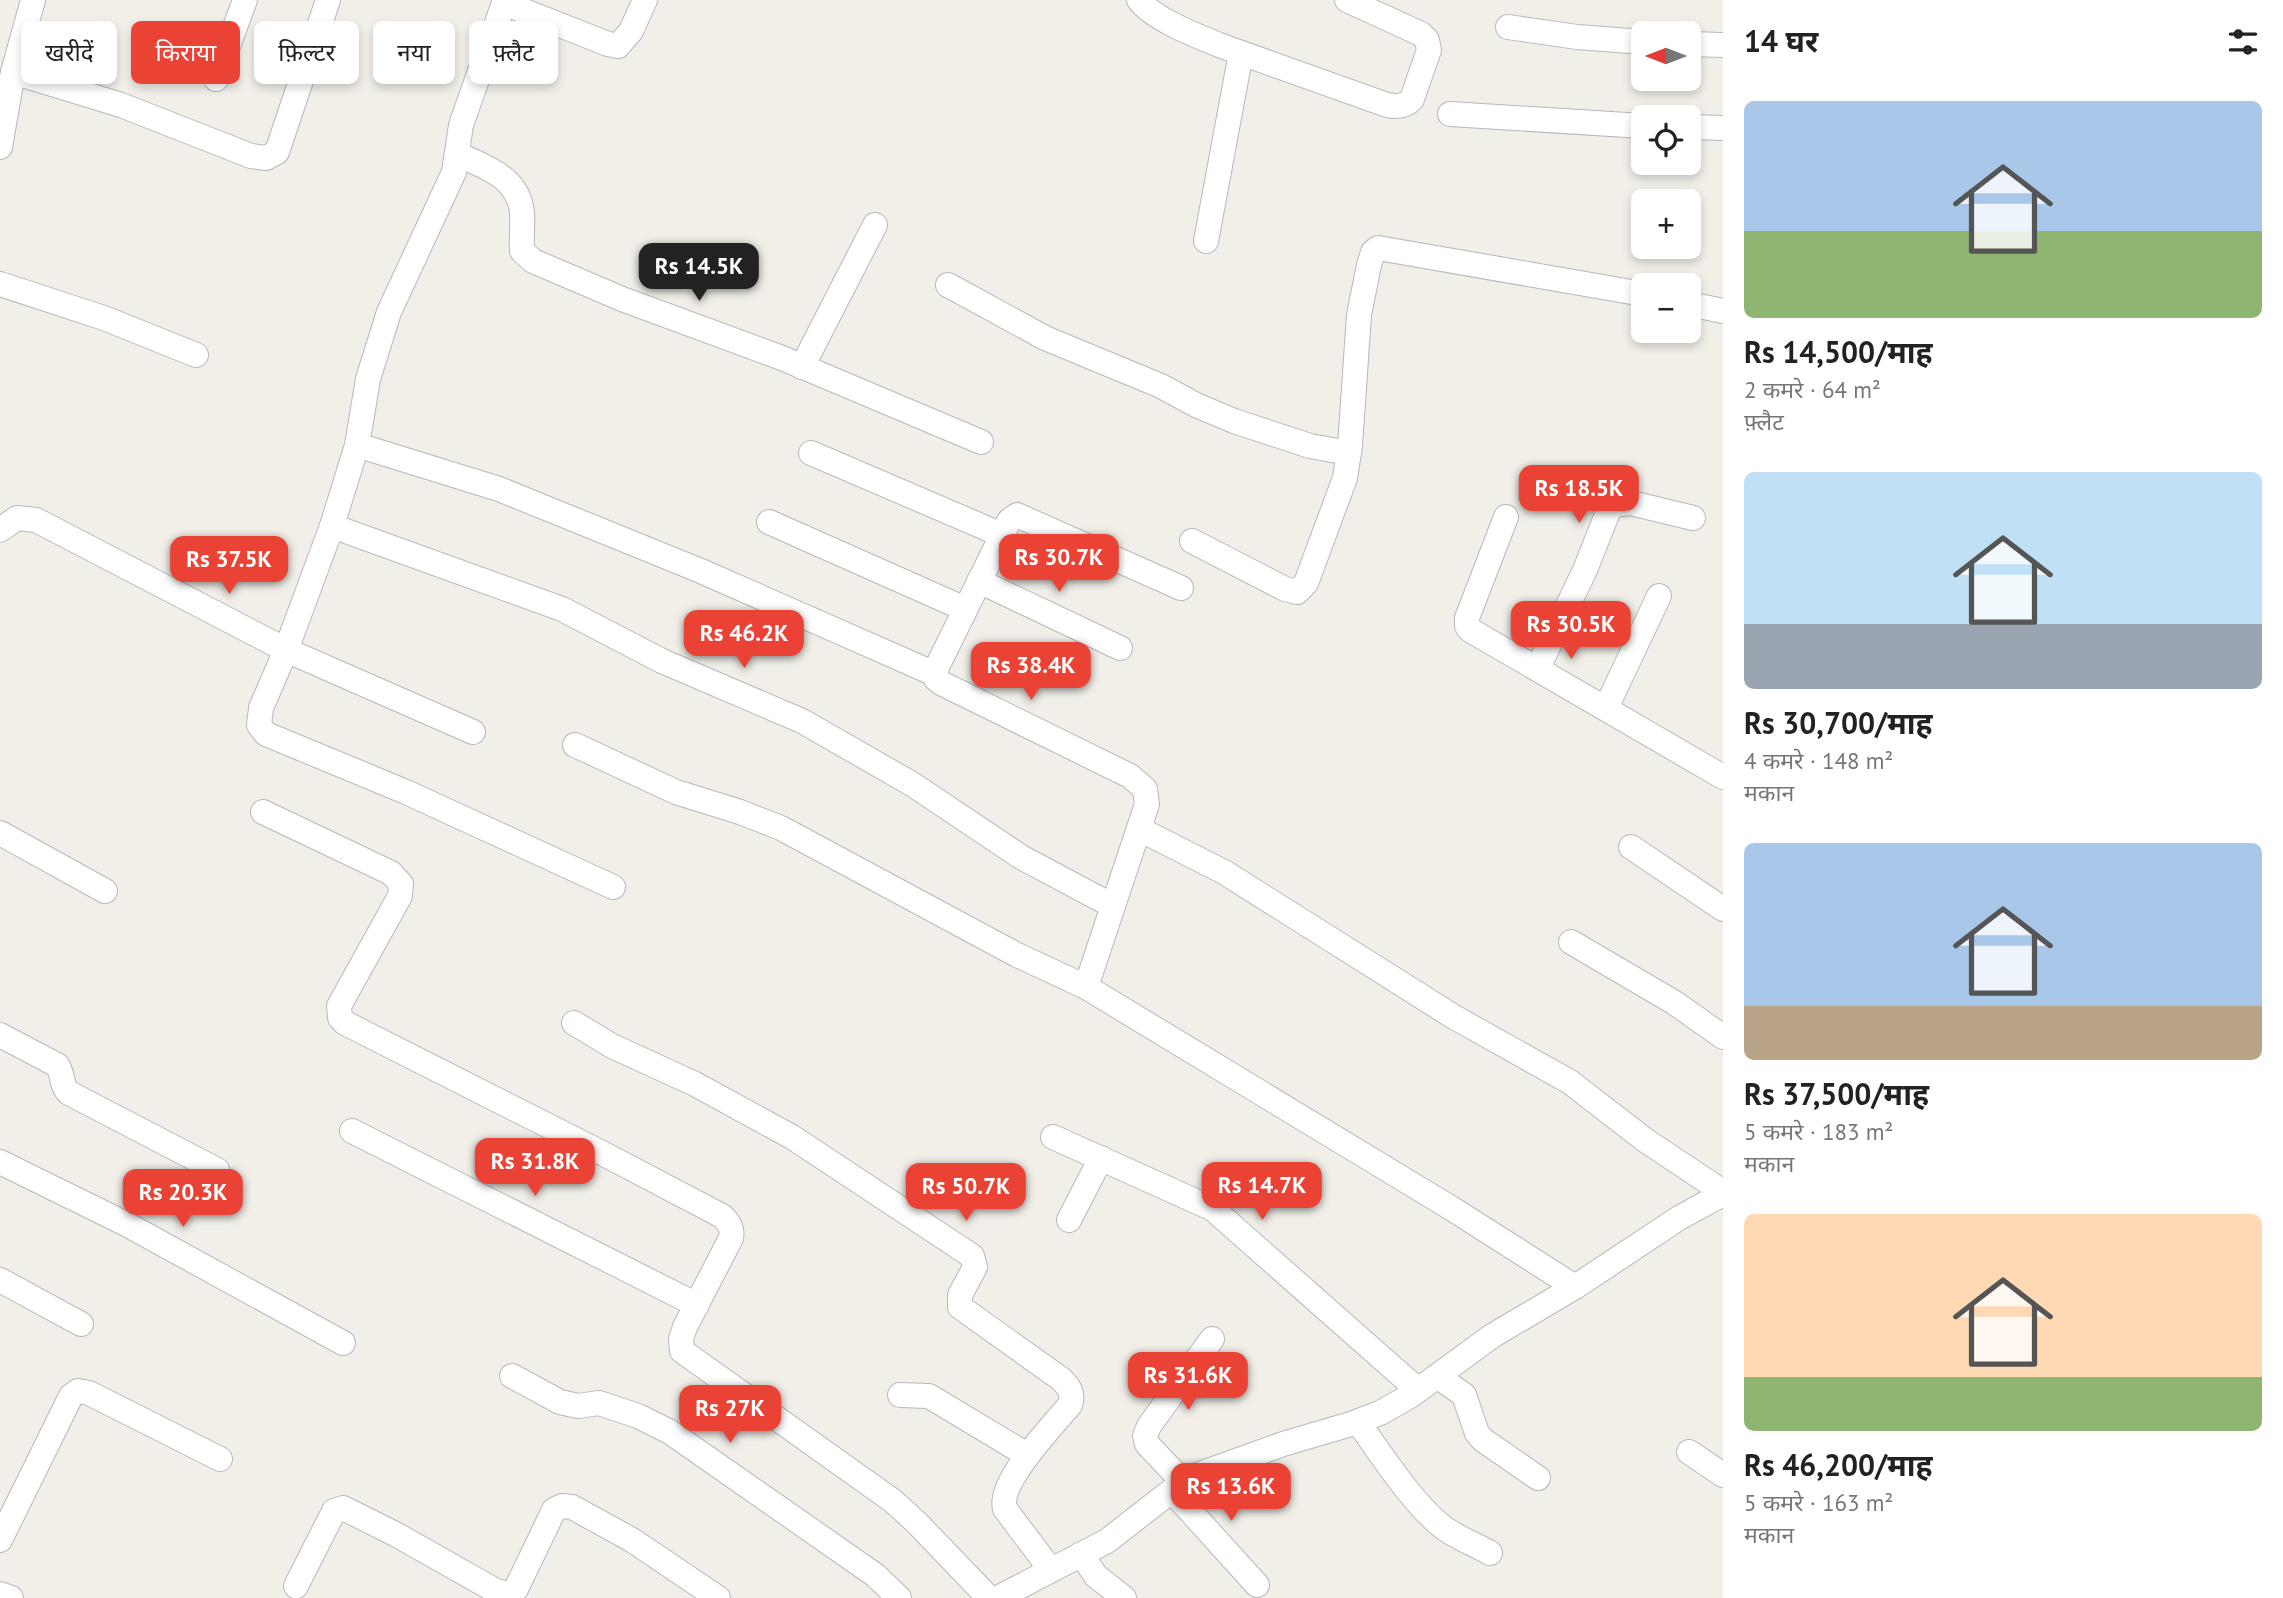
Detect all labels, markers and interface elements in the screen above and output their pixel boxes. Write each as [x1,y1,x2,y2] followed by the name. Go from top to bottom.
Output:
[21,21,117,84] chip: खरीदें
[131,21,240,84] chip: किराया
[254,21,359,84] chip: फ़िल्टर
[373,21,455,84] chip: नया
[469,21,558,84] chip: फ़्लैट
[1631,21,1701,91] north arrow
[1631,21,1701,343] map controls
[1744,21,1818,60] text: 14 घर
[2224,23,2262,61] icon: filters
[1631,105,1701,175] button: locate
[1940,146,2066,272] icon: home
[1631,189,1701,259] button: +
[627,244,771,303] pin: Rs 14.5K
[655,251,743,280] text: Rs 14.5K
[1631,273,1701,343] button: −
[1744,332,1933,371] text: Rs 14,500/माह
[1744,375,1881,404] text: 2 कमरे · 64 m²
[1744,407,1784,436] text: फ़्लैट
[1507,466,1651,525] pin: Rs 18.5K
[1535,473,1623,502] text: Rs 18.5K
[1940,517,2066,643] icon: home
[987,534,1131,594] pin: Rs 30.7K
[157,536,301,596] pin: Rs 37.5K
[1015,542,1103,571] text: Rs 30.7K
[186,544,272,573] text: Rs 37.5K
[1499,602,1643,661] pin: Rs 30.5K
[1527,609,1615,638] text: Rs 30.5K
[672,610,816,670] pin: Rs 46.2K
[700,618,788,647] text: Rs 46.2K
[959,642,1103,702] pin: Rs 38.4K
[987,650,1075,679] text: Rs 38.4K
[1744,703,1933,742] text: Rs 30,700/माह
[1744,746,1893,775] text: 4 कमरे · 148 m²
[1744,778,1794,807] text: मकान
[1940,888,2066,1014] icon: home
[1744,1074,1929,1113] text: Rs 37,500/माह
[1744,1117,1893,1146] text: 5 कमरे · 183 m²
[463,1138,607,1198] pin: Rs 31.8K
[491,1146,579,1175] text: Rs 31.8K
[1744,1149,1794,1178] text: मकान
[1190,1162,1334,1222] pin: Rs 14.7K
[894,1164,1038,1223] pin: Rs 50.7K
[111,1170,255,1229] pin: Rs 20.3K
[1218,1170,1306,1199] text: Rs 14.7K
[922,1171,1010,1200] text: Rs 50.7K
[139,1177,227,1206] text: Rs 20.3K
[1940,1259,2066,1385] icon: home
[1116,1352,1260,1412] pin: Rs 31.6K
[1144,1360,1232,1389] text: Rs 31.6K
[673,1386,787,1445] pin: Rs 27K
[695,1393,765,1422] text: Rs 27K
[1744,1445,1933,1484] text: Rs 46,200/माह
[1159,1464,1303,1523] pin: Rs 13.6K
[1187,1471,1275,1500] text: Rs 13.6K
[1744,1488,1893,1517] text: 5 कमरे · 163 m²
[1744,1520,1794,1549] text: मकान

